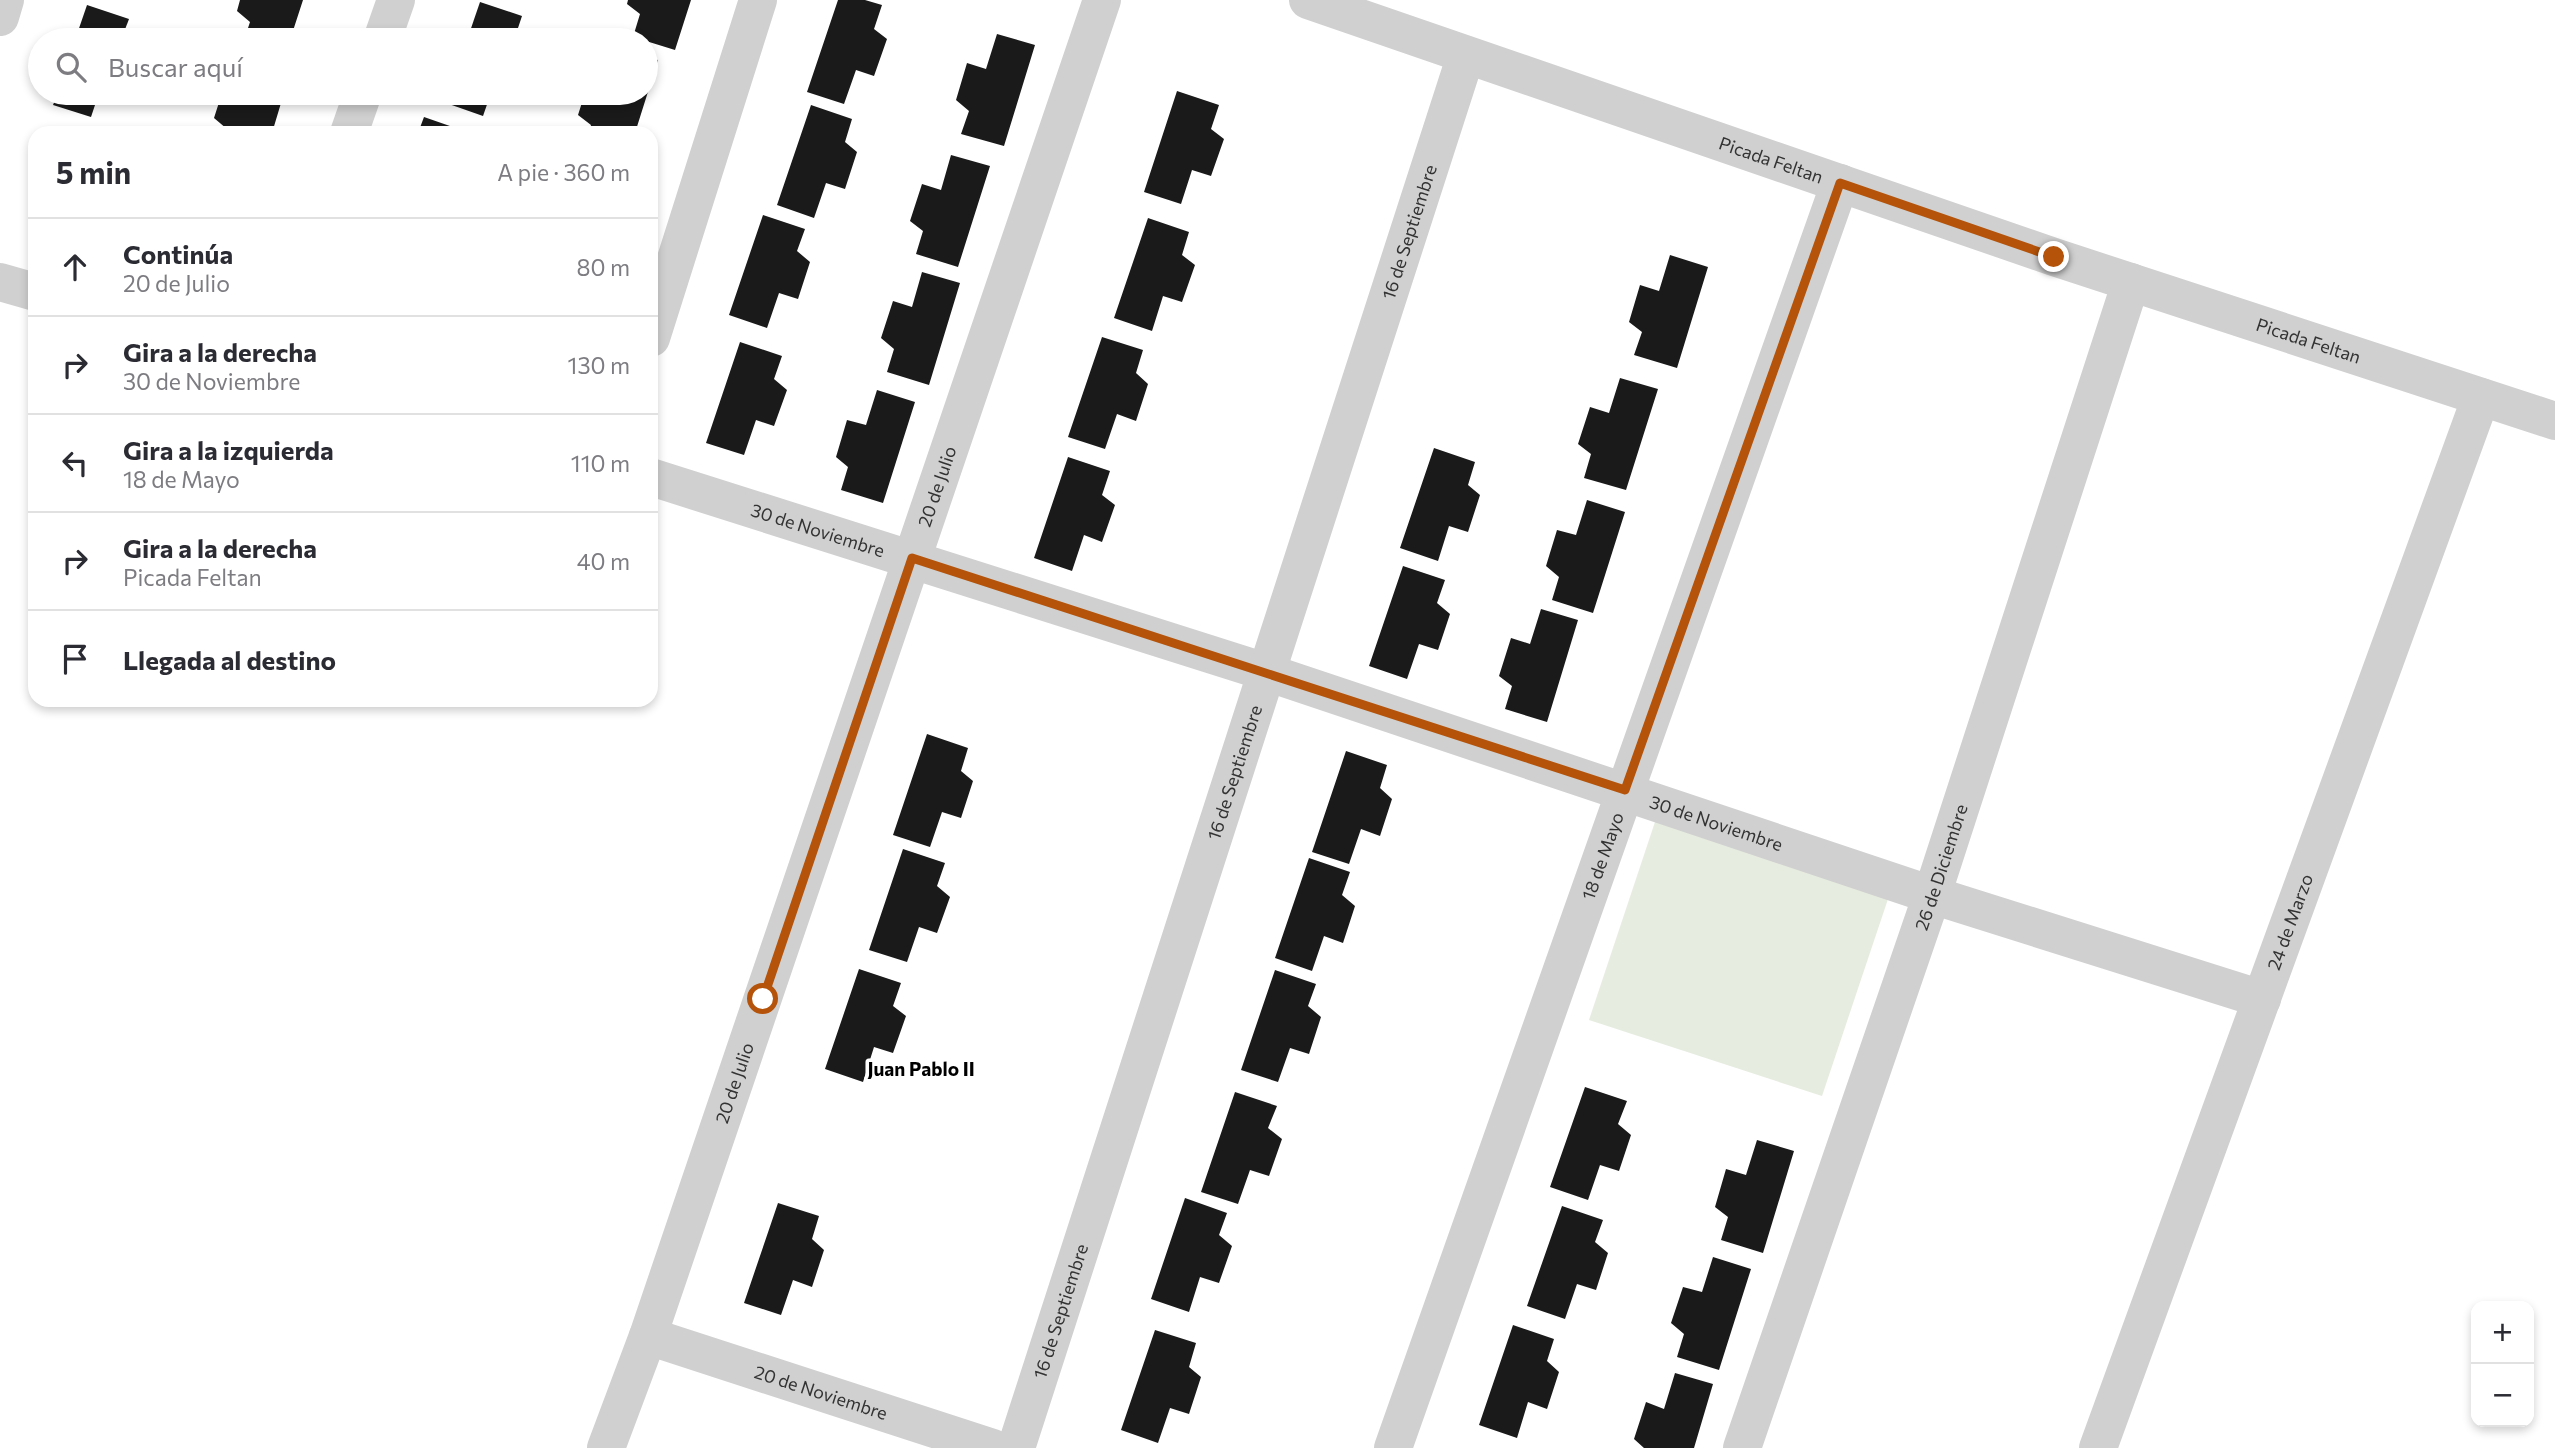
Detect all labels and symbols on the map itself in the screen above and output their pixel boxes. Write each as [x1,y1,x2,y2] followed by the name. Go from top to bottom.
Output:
[1716,131,1826,188] street label: Picada Feltan
[1377,162,1441,302] street label: 16 de Septiembre
[2038,241,2069,272] route end
[2254,313,2364,368] street label: Picada Feltan
[913,443,961,530] street label: 20 de Julio
[748,498,887,561] street label: 30 de Noviembre
[1202,702,1266,843] street label: 16 de Septiembre
[1647,790,1786,855] street label: 30 de Noviembre
[1910,801,1972,933] street label: 26 de Diciembre
[1577,809,1628,903] street label: 18 de Mayo
[2262,871,2317,973] street label: 24 de Marzo
[747,983,778,1014] route start
[710,1040,758,1126] street label: 20 de Julio
[867,1057,975,1080] district label: Juan Pablo II
[1028,1241,1092,1381] street label: 16 de Septiembre
[752,1360,890,1424] street label: 20 de Noviembre

